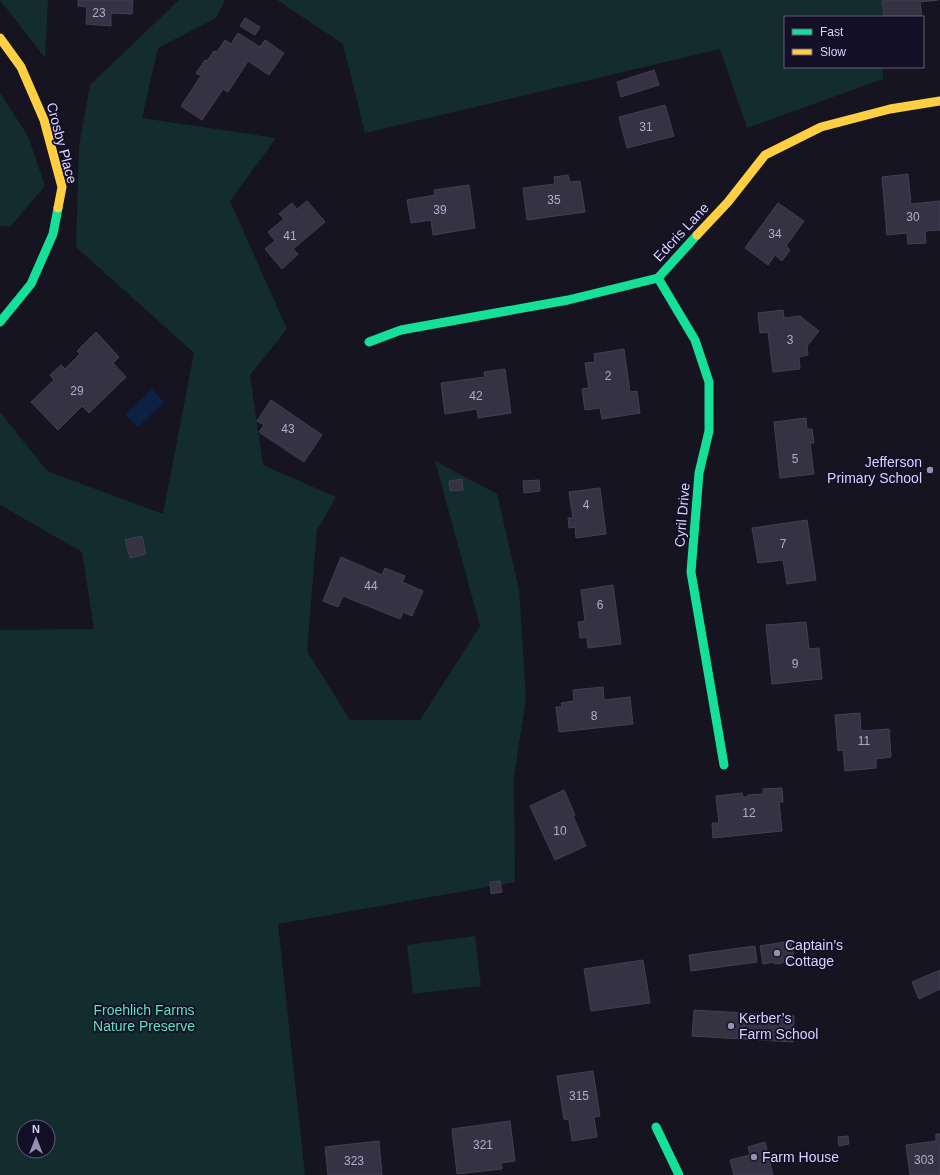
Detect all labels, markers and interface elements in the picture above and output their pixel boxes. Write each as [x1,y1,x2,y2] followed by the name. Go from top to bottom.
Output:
[92,6,106,20] house number: 23
[784,16,924,68] legend
[820,25,844,39] text: Fast
[820,45,846,59] text: Slow
[43,101,81,185] street label: Crosby Place
[639,120,653,134] house number: 31
[547,193,561,207] house number: 35
[650,199,712,264] street label: Edcris Lane
[433,203,447,217] house number: 39
[906,210,920,224] house number: 30
[768,227,782,241] house number: 34
[283,229,297,243] house number: 41
[787,333,794,347] house number: 3
[605,369,612,383] house number: 2
[70,384,84,398] house number: 29
[469,389,483,403] house number: 42
[281,422,295,436] house number: 43
[792,452,799,466] house number: 5
[827,454,922,486] place label: Jefferson Primary School
[925,465,935,475] marker: Jefferson Primary School
[671,482,693,548] street label: Cyril Drive
[583,498,590,512] house number: 4
[780,537,787,551] house number: 7
[364,579,378,593] house number: 44
[597,598,604,612] house number: 6
[792,657,799,671] house number: 9
[591,709,598,723] house number: 8
[858,734,871,748] house number: 11
[742,806,756,820] house number: 12
[553,824,567,838] house number: 10
[785,937,843,969] place label: Captain’s Cottage
[772,948,782,958] marker: Captain’s Cottage
[93,1002,195,1034] park label: Froehlich Farms Nature Preserve
[739,1010,818,1042] place label: Kerber’s Farm School
[726,1021,736,1031] marker: Kerber’s Farm School
[569,1089,589,1103] house number: 315
[16,1119,56,1159] north arrow
[32,1123,40,1135] text: N
[473,1138,493,1152] house number: 321
[762,1149,839,1165] place label: Farm House
[749,1152,759,1162] marker: Farm House
[914,1153,934,1167] house number: 303
[344,1154,364,1168] house number: 323

